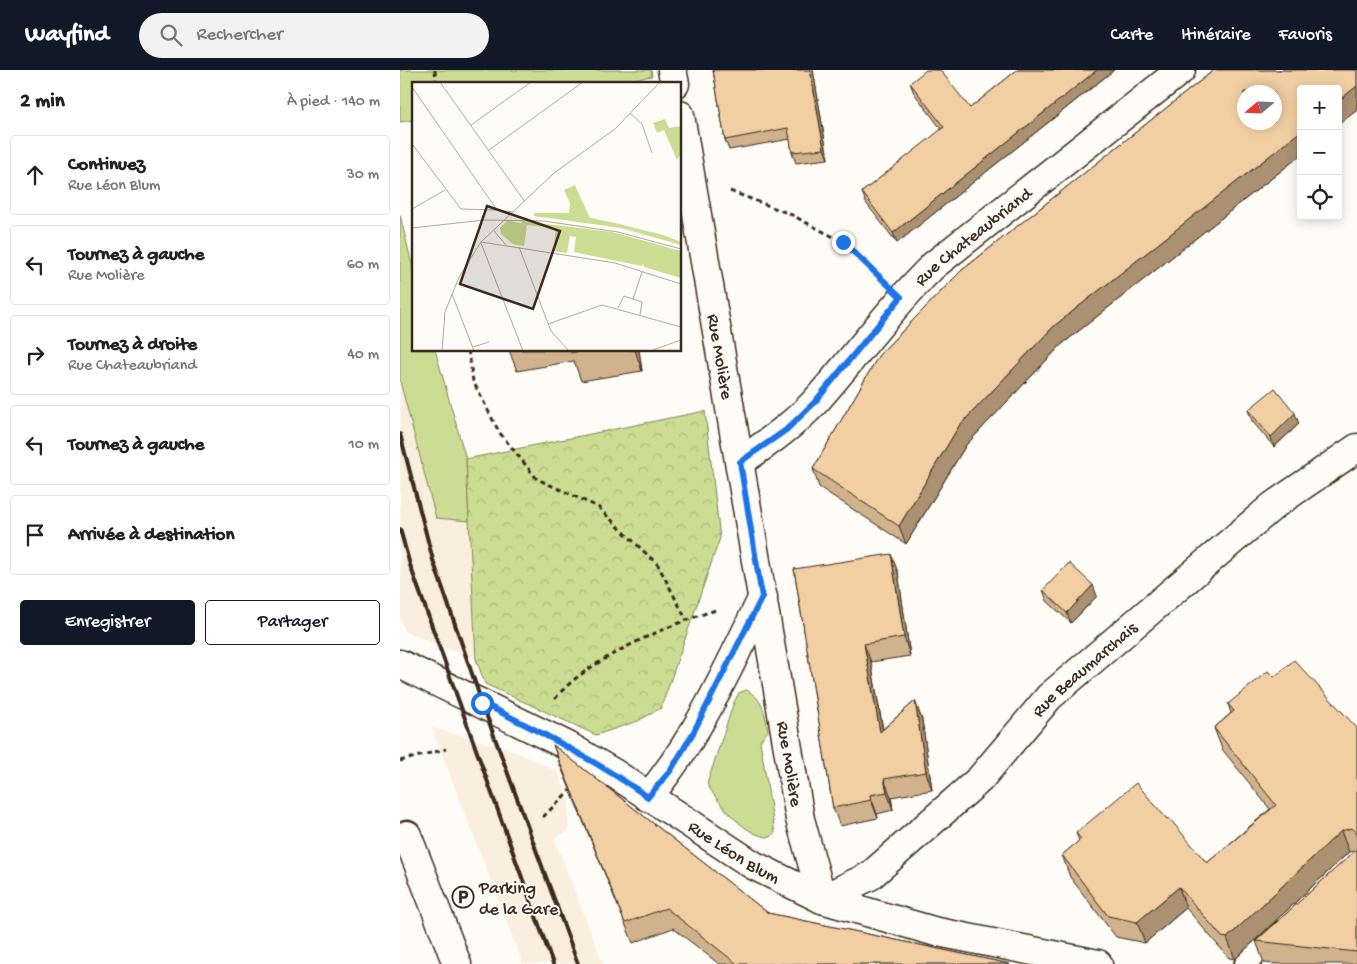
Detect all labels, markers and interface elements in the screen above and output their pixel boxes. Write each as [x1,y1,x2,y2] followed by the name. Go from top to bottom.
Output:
[139,13,489,58] search box
[25,21,109,50] text: Wayfind
[157,21,185,49] icon: search
[197,24,283,47] text: Rechercher
[1110,25,1153,46] text: Carte
[1181,25,1251,46] text: Itinéraire
[1279,25,1332,46] text: Favoris
[412,82,681,351] inset map
[1237,85,1282,130] north arrow
[1297,85,1342,220] map controls
[1297,85,1342,130] button: +
[20,90,65,115] text: 2 min
[287,93,380,112] text: À pied · 140 m
[1297,130,1342,175] button: −
[68,154,145,177] text: Continuez
[21,161,49,189] icon: ahead
[346,166,379,185] text: 30 m
[1297,175,1342,220] button: locate
[68,177,160,196] text: Rue Léon Blum
[911,183,1038,291] street label: Rue Chateaubriand
[832,231,855,254] route end
[68,244,204,267] text: Tournez à gauche
[21,251,49,279] icon: left
[347,256,379,275] text: 60 m
[68,267,145,286] text: Rue Molière
[701,313,736,402] street label: Rue Molière
[68,334,197,357] text: Tournez à droite
[21,341,49,369] icon: right
[347,346,379,365] text: 40 m
[68,357,197,376] text: Rue Chateaubriand
[21,431,49,459] icon: left
[68,434,204,457] text: Tournez à gauche
[348,436,379,455] text: 10 m
[21,521,49,549] icon: arrive
[68,524,234,547] text: Arrivée à destination
[20,600,195,645] button: Enregistrer
[205,600,380,645] button: Partager
[1029,617,1143,722] street label: Rue Beaumarchais
[471,692,494,715] route start
[771,720,806,809] street label: Rue Molière
[683,817,783,890] street label: Rue Léon Blum
[478,879,559,921] place label: Parking de la Gare
[451,885,475,909] parking icon: Parking de la Gare

